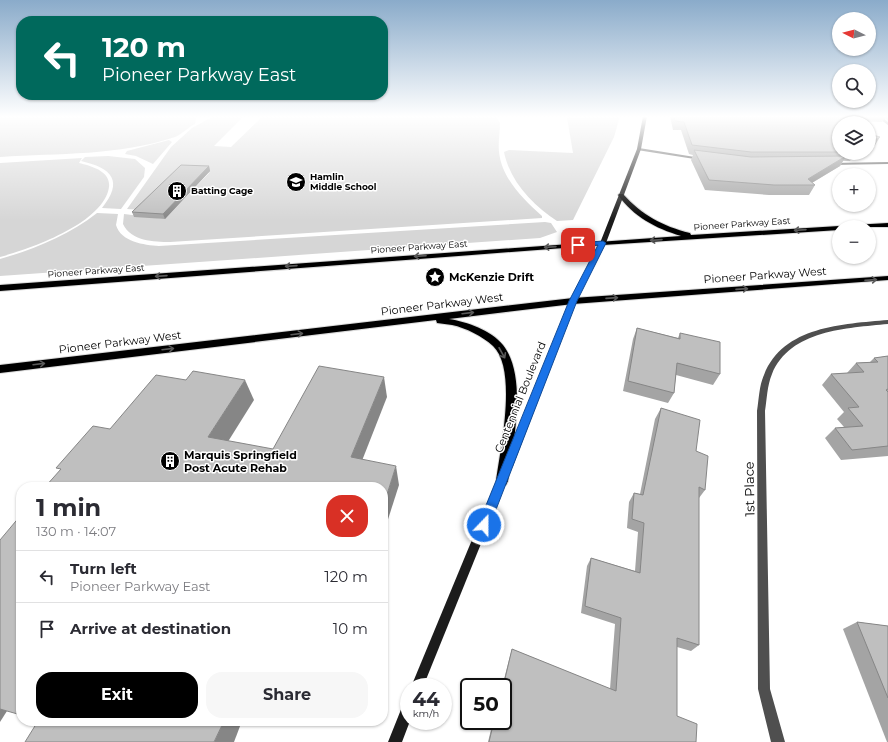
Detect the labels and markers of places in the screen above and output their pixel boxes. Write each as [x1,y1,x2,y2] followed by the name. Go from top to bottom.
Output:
[285,171,307,193] school or university icon: Hamlin Middle School
[310,171,377,192] place label: Hamlin Middle School
[166,180,188,202] building icon: Batting Cage
[191,185,253,196] place label: Batting Cage
[561,228,595,262] pin
[424,266,446,288] place icon: McKenzie Drift
[449,270,534,284] place label: McKenzie Drift
[184,448,297,475] place label: Marquis Springfield Post Acute Rehab
[159,450,181,472] building icon: Marquis Springfield Post Acute Rehab

